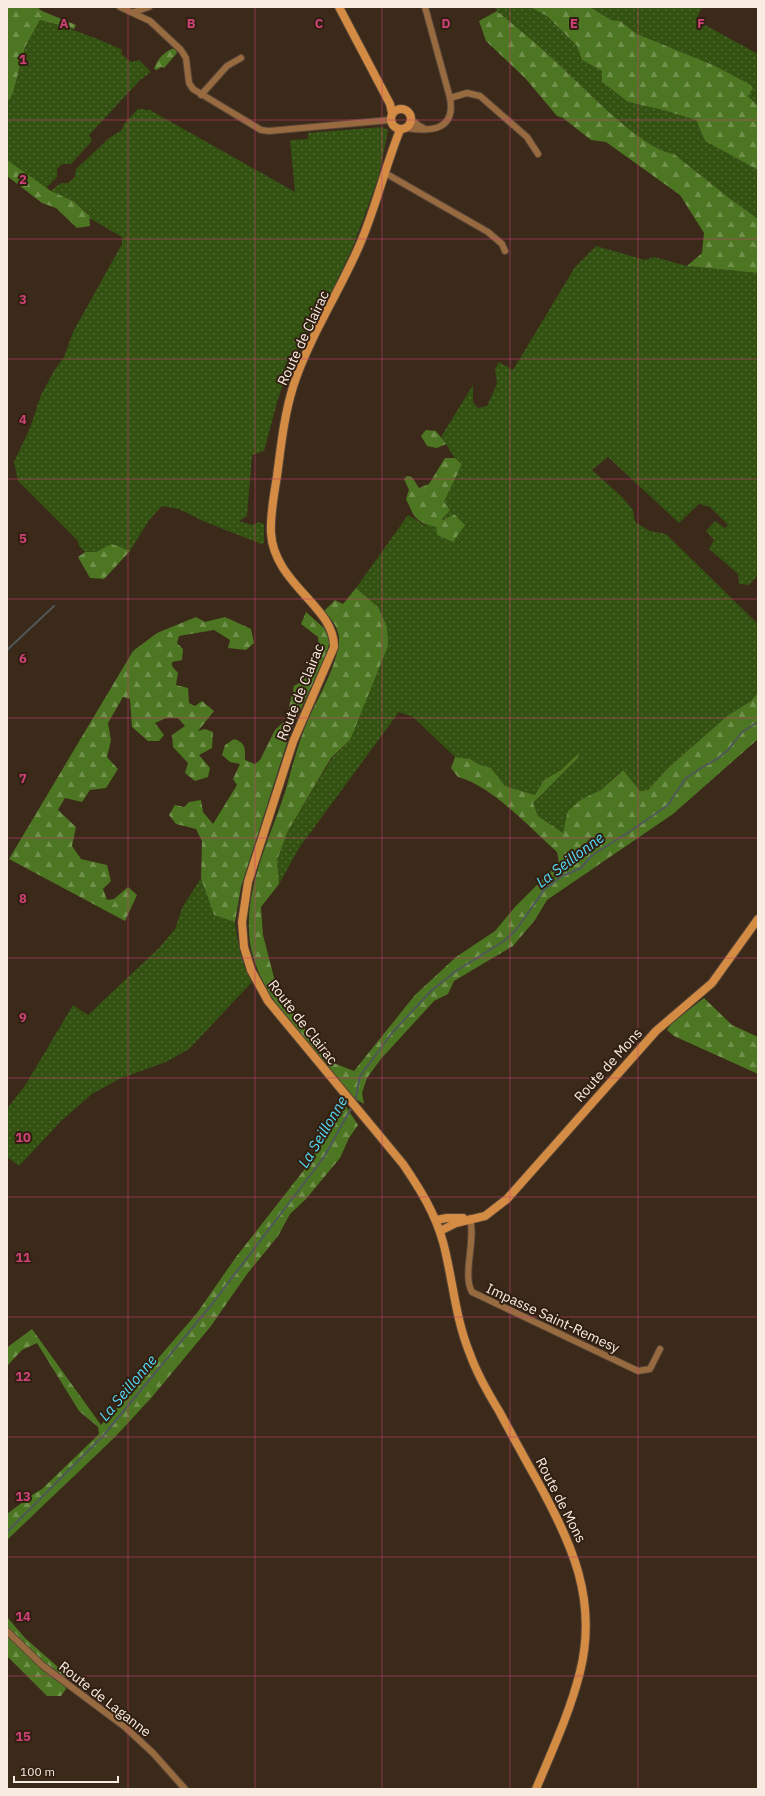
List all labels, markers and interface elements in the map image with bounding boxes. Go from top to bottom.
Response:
text: A [60,15,69,32]
text: B [187,15,196,32]
text: C [315,15,324,32]
text: D [441,15,451,32]
text: E [570,15,578,32]
text: F [697,15,705,32]
text: 1 [19,51,27,68]
text: 2 [19,171,27,188]
street label: Route de Clairac [273,288,333,388]
text: 3 [19,291,27,308]
text: 4 [19,411,27,428]
text: 5 [19,530,27,547]
street label: Route de Clairac [272,641,328,743]
text: 6 [19,650,27,667]
text: 7 [19,770,27,787]
water label: La Seillonne [532,828,608,891]
text: 8 [19,890,27,907]
street label: Route de Clairac [264,976,342,1068]
text: 9 [19,1009,27,1026]
street label: Route de Mons [570,1024,646,1106]
water label: La Seillonne [294,1092,352,1171]
text: 10 [15,1129,31,1146]
text: 11 [15,1249,31,1266]
street label: Impasse Saint-Remesy [483,1279,623,1357]
water label: La Seillonne [95,1351,161,1425]
text: 12 [15,1368,31,1385]
street label: Route de Mons [532,1454,590,1546]
text: 13 [15,1488,31,1505]
text: 14 [15,1608,31,1625]
street label: Route de Laganne [55,1657,155,1741]
text: 15 [15,1728,31,1745]
scale bar [14,1758,118,1784]
text: 100 m [20,1764,55,1779]

